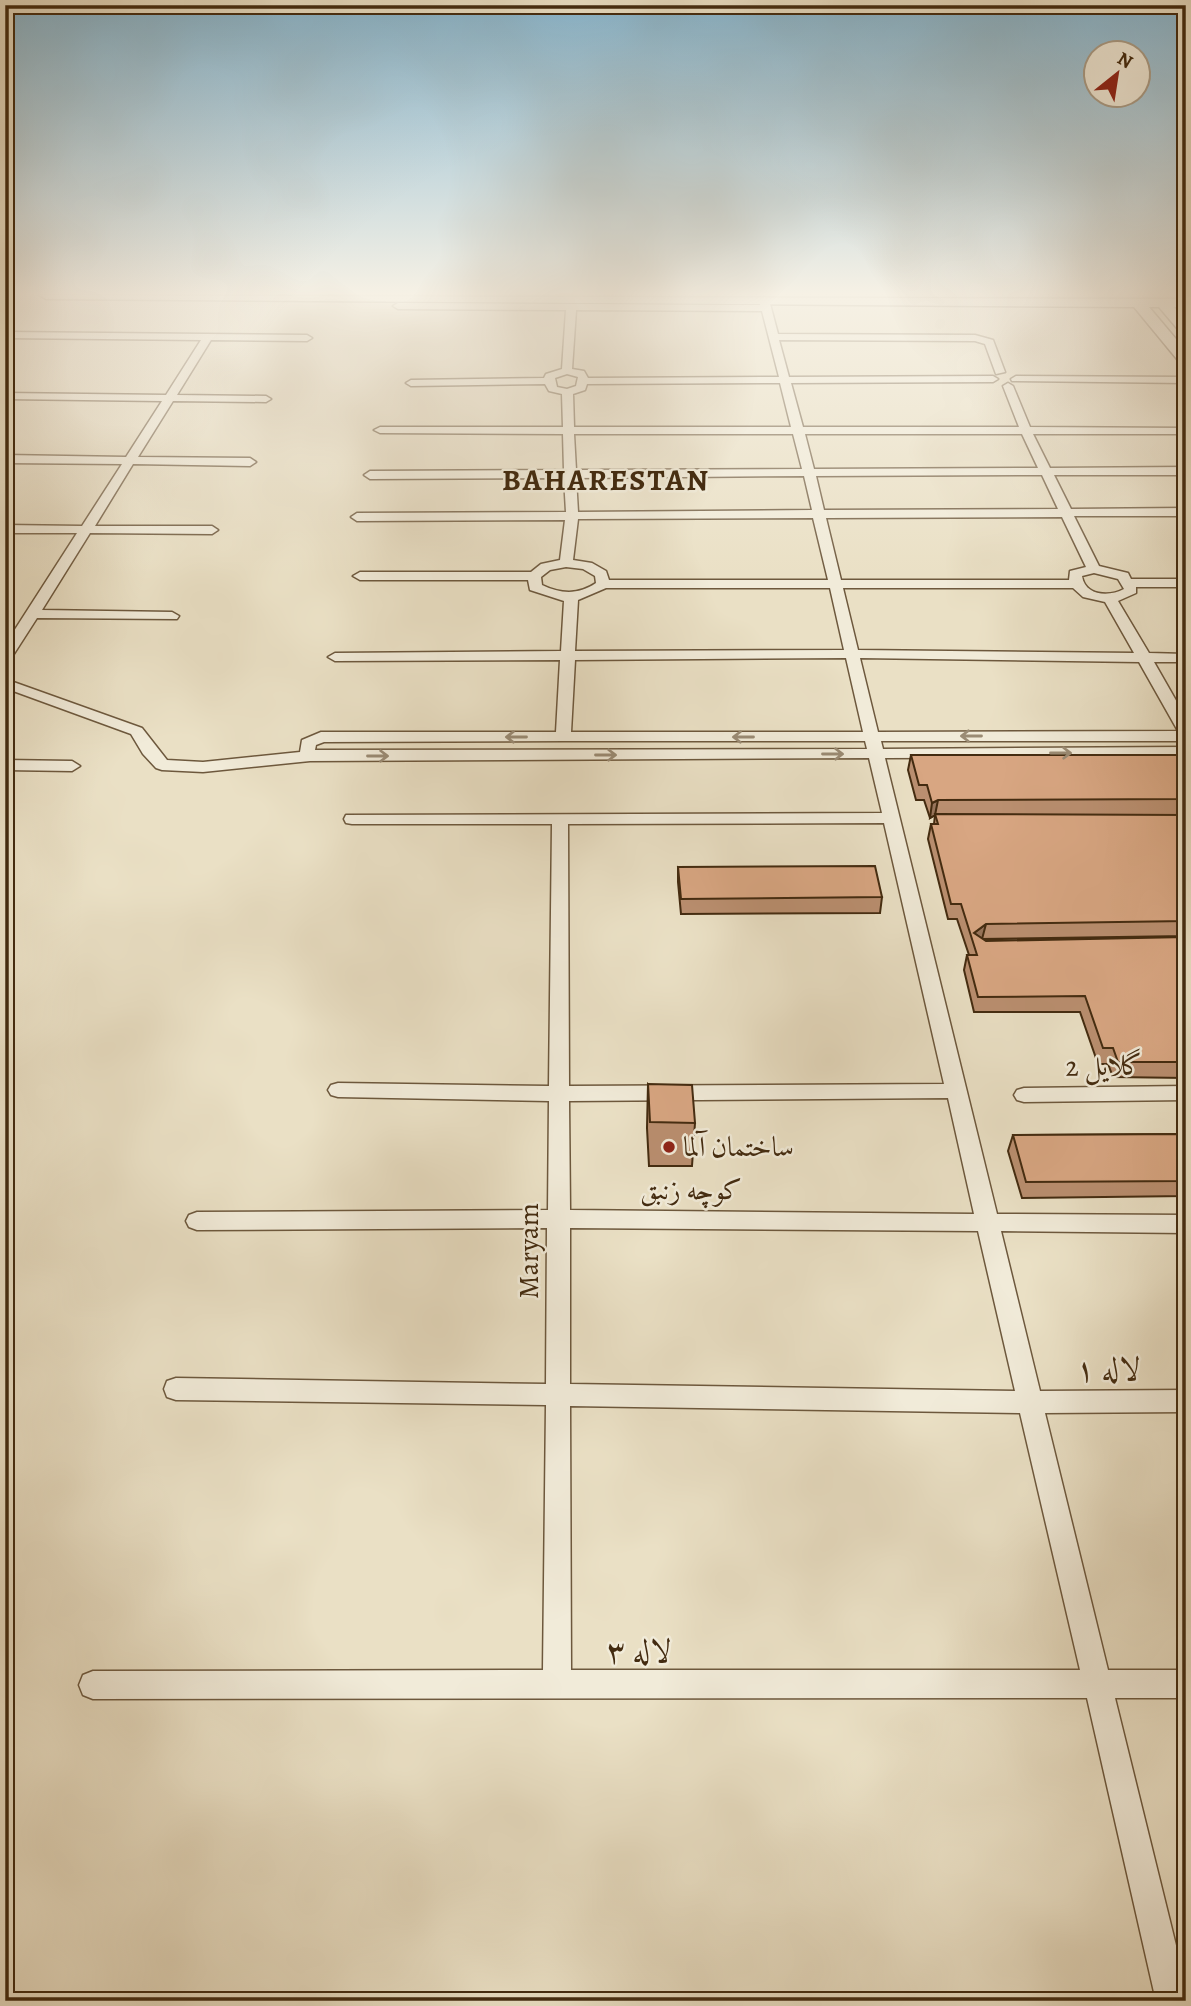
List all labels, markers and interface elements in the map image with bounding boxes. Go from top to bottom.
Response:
north arrow [1082,38,1152,108]
text: N [1113,45,1138,75]
district label: BAHARESTAN [502,460,710,500]
one-way arrow [959,729,982,743]
one-way arrow [504,730,527,744]
one-way arrow [732,730,755,744]
one-way arrow [1049,746,1072,760]
one-way arrow [822,747,845,761]
one-way arrow [594,748,617,762]
one-way arrow [367,749,390,763]
street label: گلایل 2 [1065,1046,1143,1086]
place label: ساختمان آلما [683,1128,794,1166]
marker: ساختمان آلما [661,1139,677,1155]
street label: کوچه زنبق [640,1171,742,1209]
street label: Maryam [510,1203,548,1299]
street label: لاله ۱ [1075,1346,1141,1391]
street label: لاله ۳ [606,1628,672,1673]

